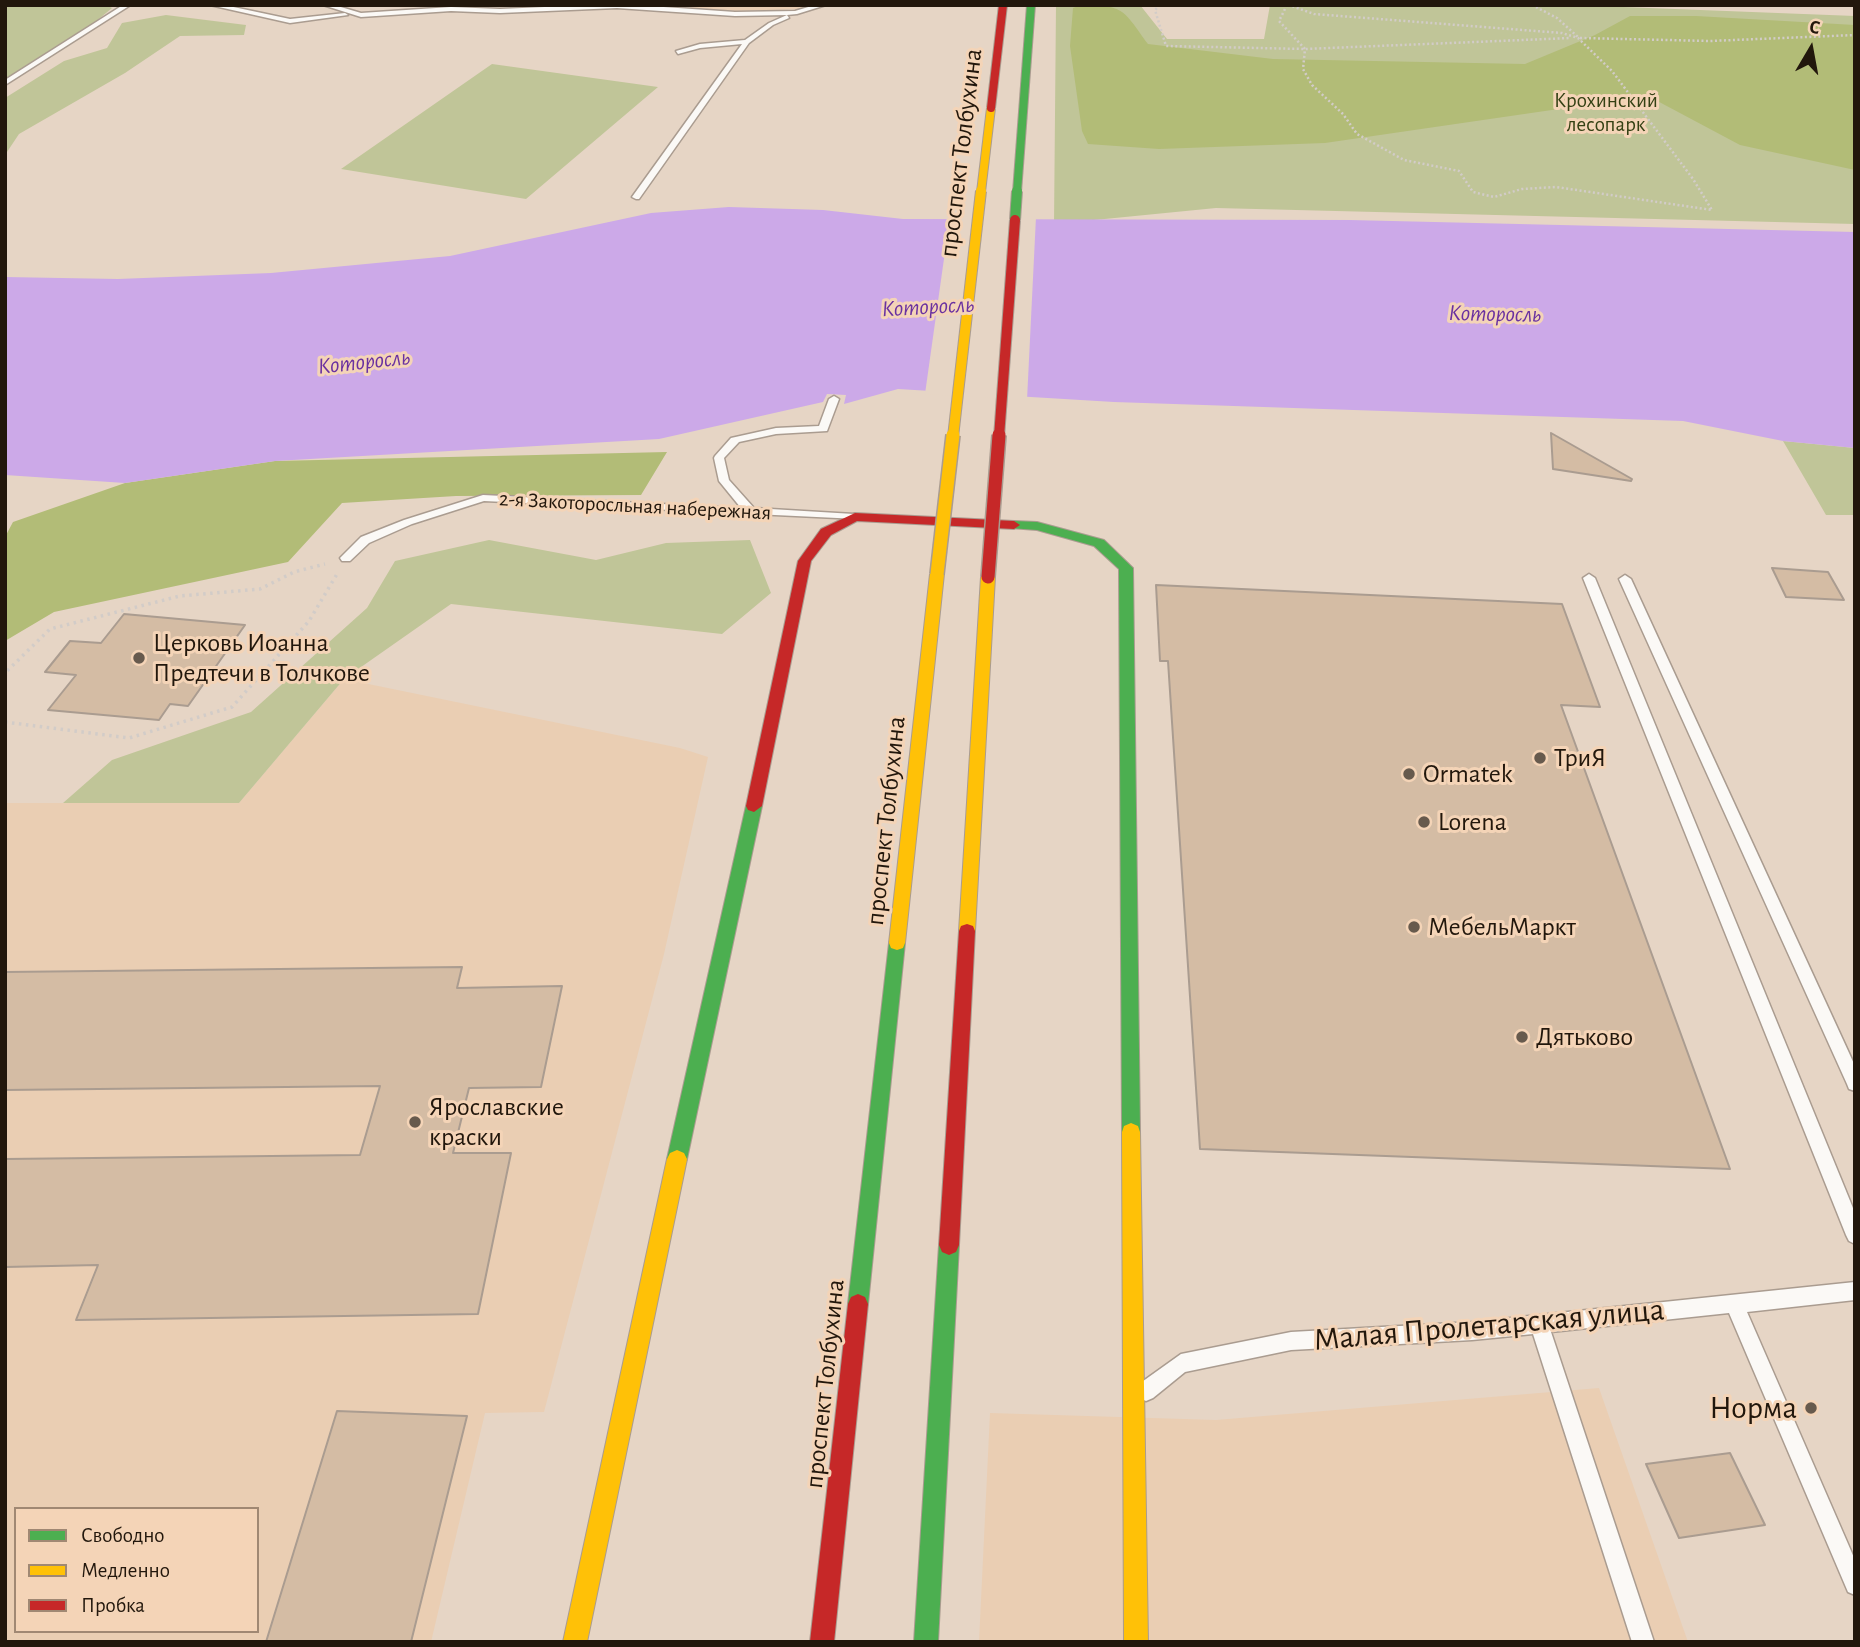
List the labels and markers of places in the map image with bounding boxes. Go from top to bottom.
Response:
place label: Церковь Иоанна Предтечи в Толчкове [153,627,370,688]
marker: Церковь Иоанна Предтечи в Толчкове [131,650,147,666]
place label: ТриЯ [1554,742,1606,774]
marker: ТриЯ [1532,750,1548,766]
place label: Ormatek [1423,758,1512,790]
marker: Ormatek [1401,766,1417,782]
place label: Lorena [1438,806,1507,838]
marker: Lorena [1416,814,1432,830]
place label: МебельМаркт [1428,911,1576,943]
marker: МебельМаркт [1406,919,1422,935]
place label: Дятьково [1536,1021,1633,1053]
marker: Дятьково [1514,1029,1530,1045]
place label: Ярославские краски [429,1091,564,1152]
marker: Ярославские краски [407,1114,423,1130]
place label: Норма [1709,1389,1797,1427]
marker: Норма [1803,1400,1819,1416]

